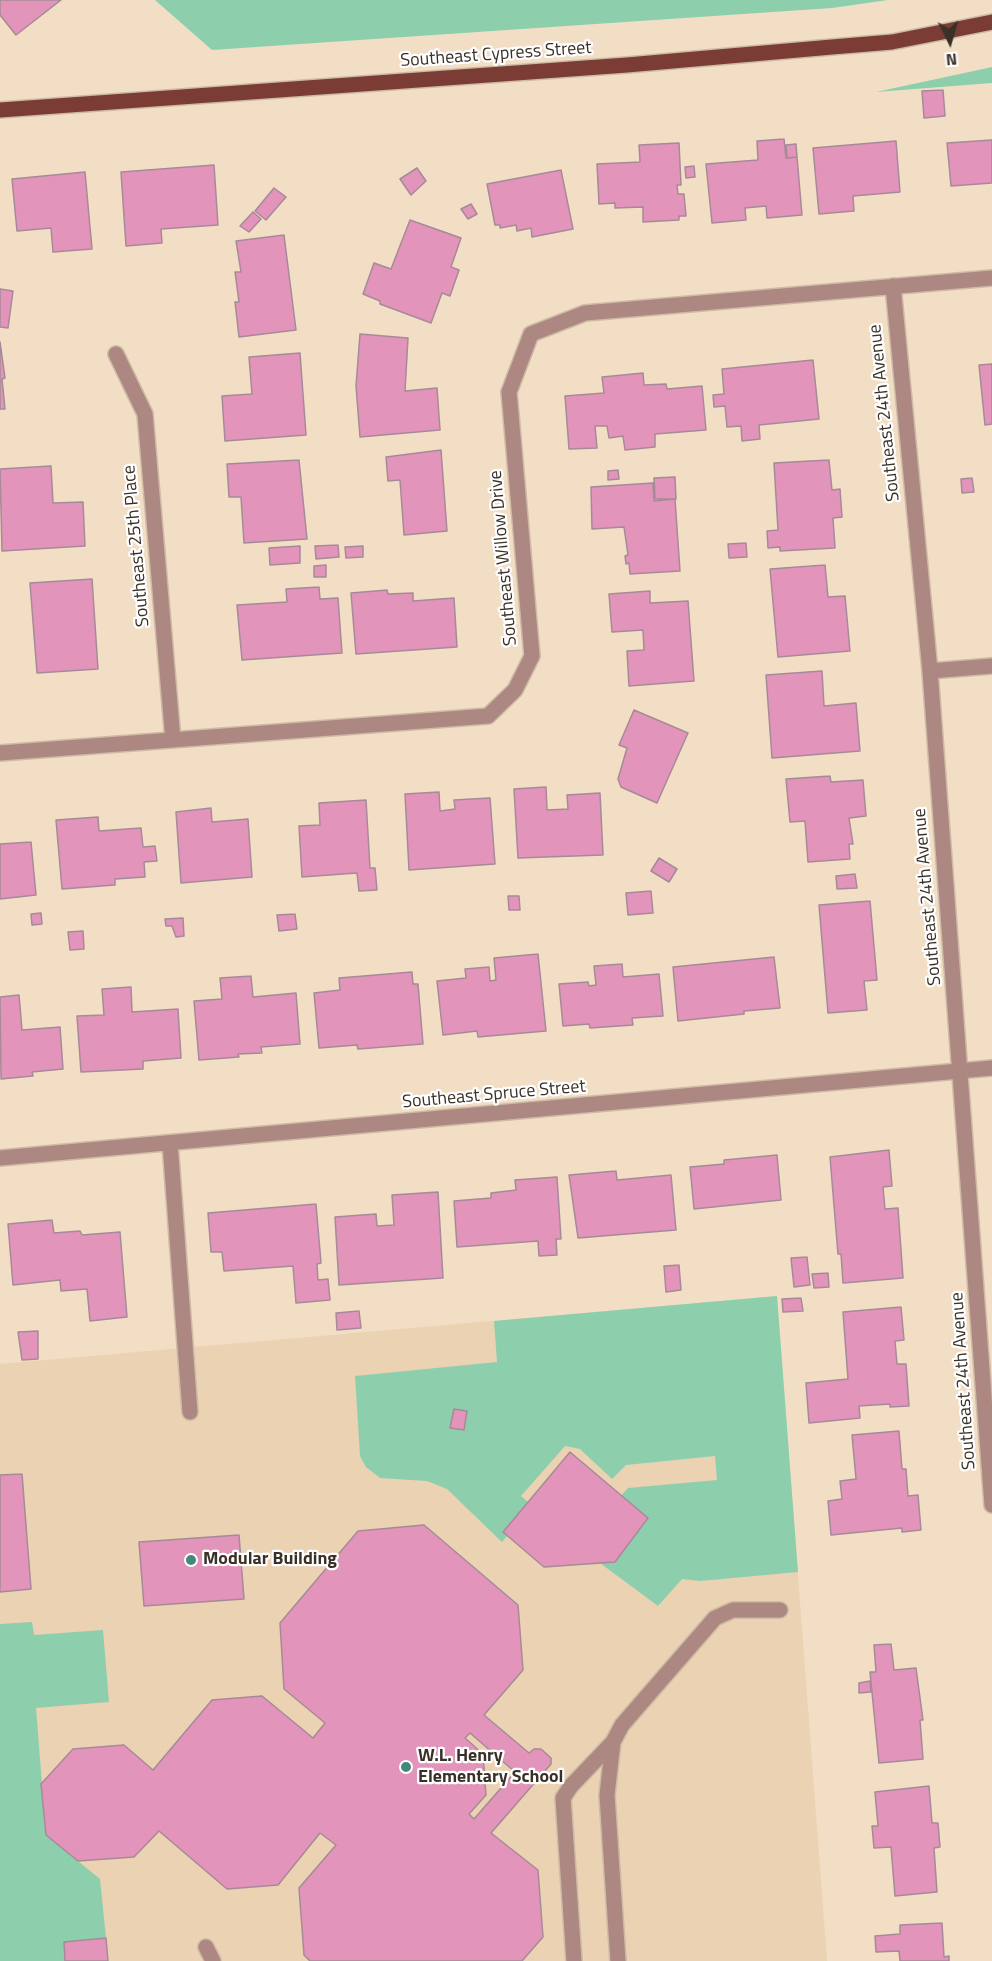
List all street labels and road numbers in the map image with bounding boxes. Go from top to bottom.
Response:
street label: Southeast Cypress Street [400,38,592,72]
street label: Southeast 24th Avenue [865,323,905,503]
street label: Southeast 25th Place [119,464,155,628]
street label: Southeast Willow Drive [486,469,522,647]
street label: Southeast 24th Avenue [909,807,947,987]
street label: Southeast Spruce Street [402,1076,586,1114]
street label: Southeast 24th Avenue [947,1291,981,1471]

